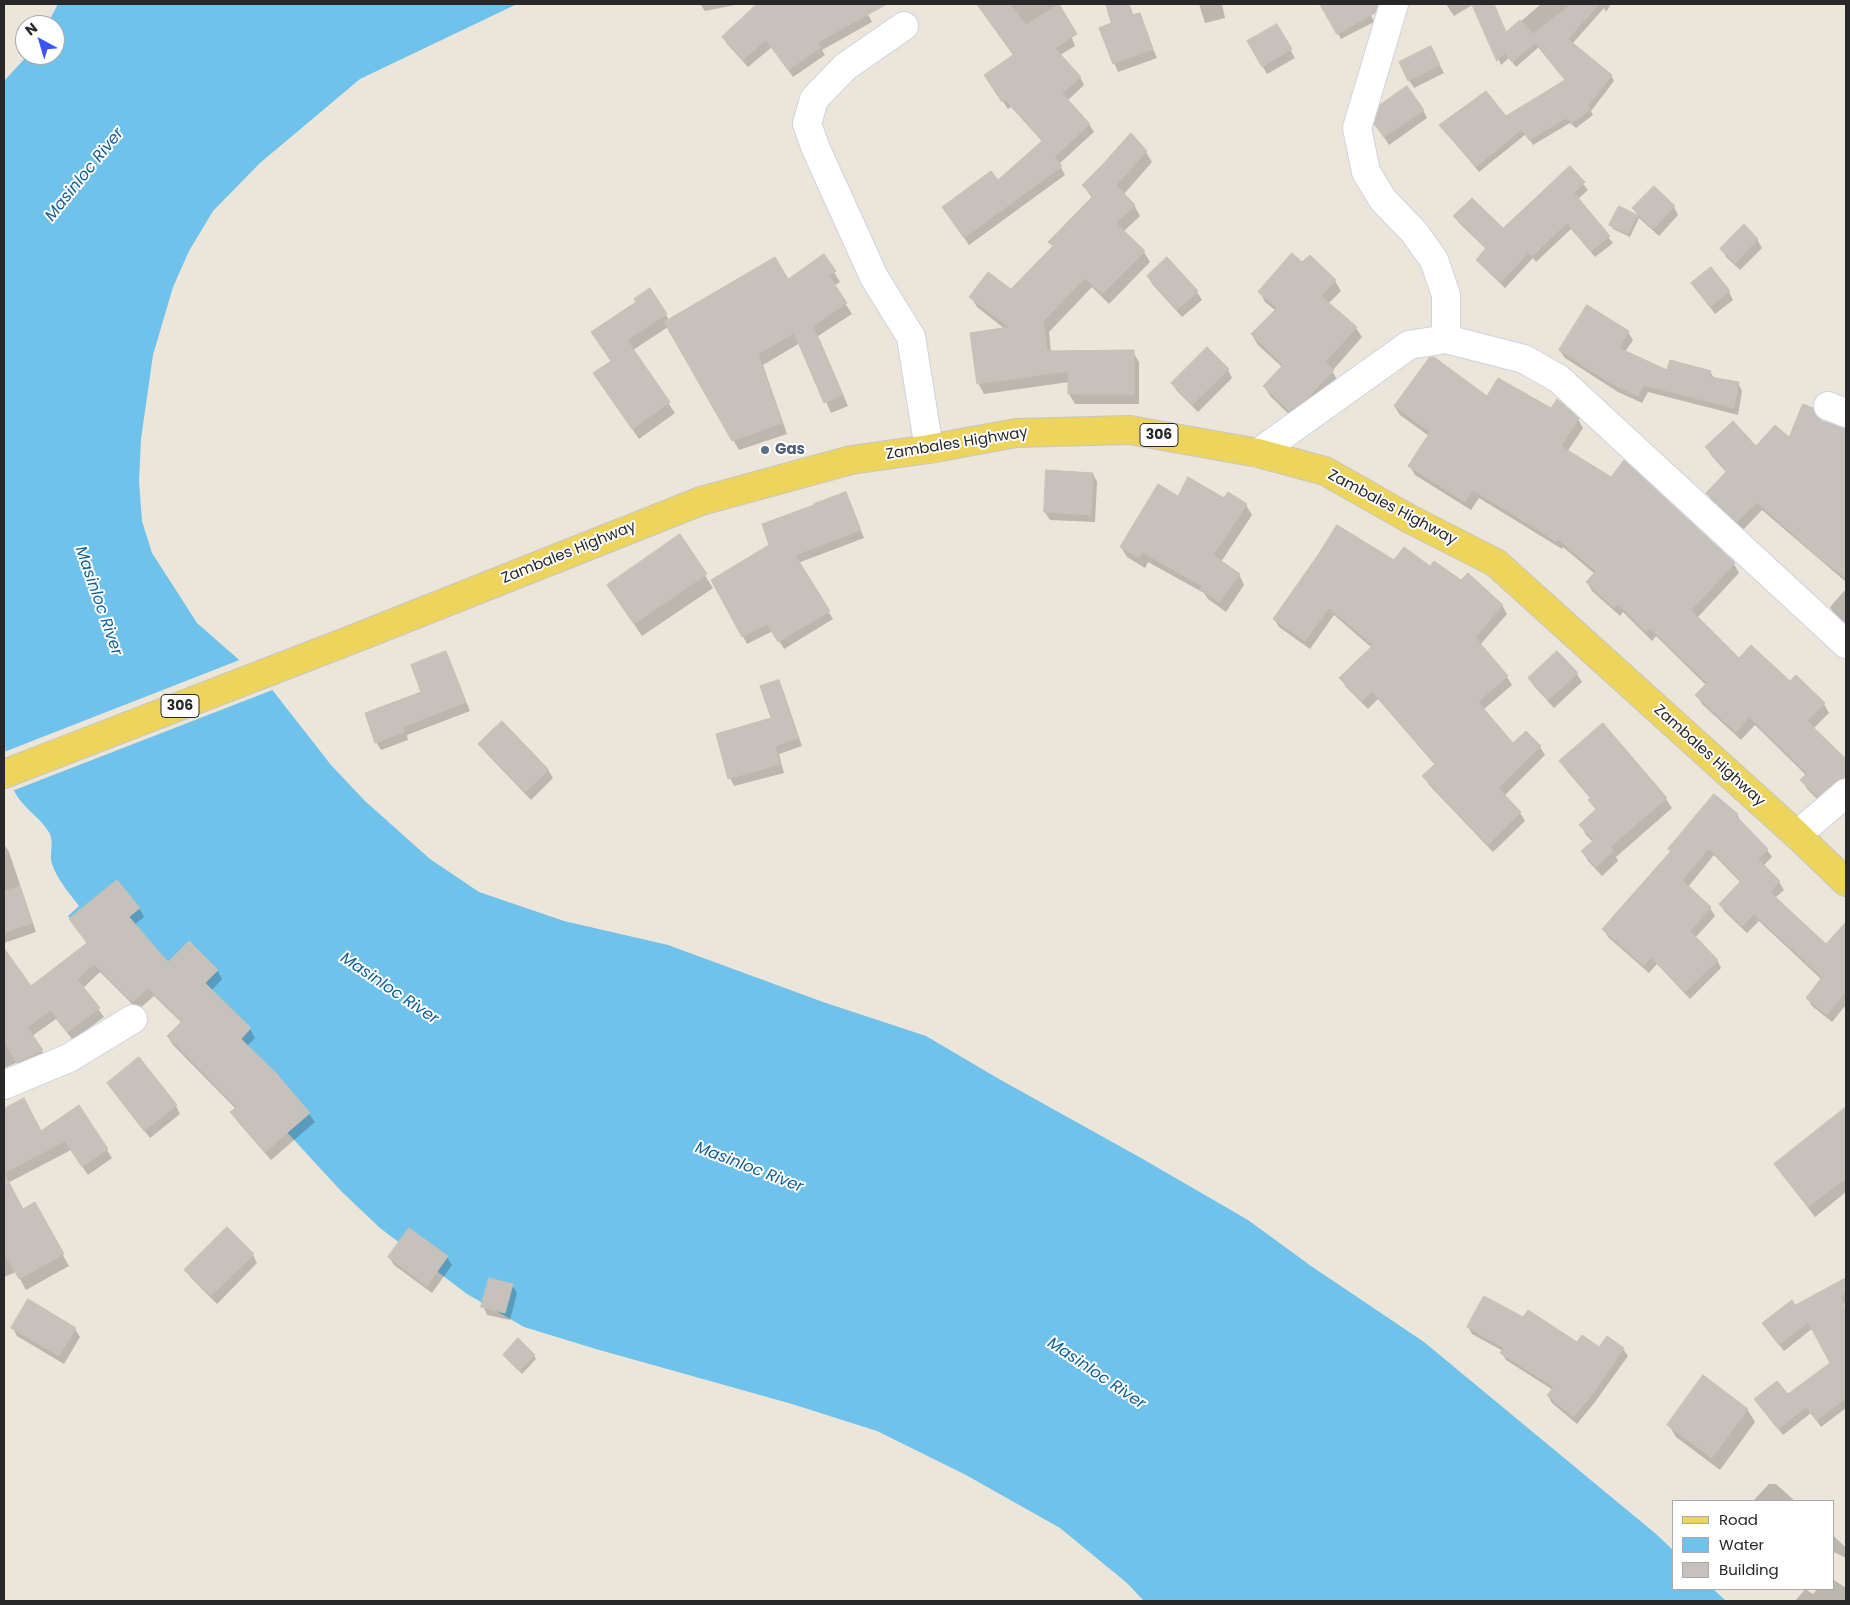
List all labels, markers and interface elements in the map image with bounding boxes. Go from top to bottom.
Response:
north arrow [15,15,65,65]
text: N [21,18,42,40]
water label: Masinloc River [42,125,128,225]
street label: Zambales Highway [885,424,1029,464]
road number: 306 [1140,424,1178,446]
place label: Gas [775,441,805,459]
marker: Gas [759,444,771,456]
street label: Zambales Highway [1324,466,1460,550]
street label: Zambales Highway [499,518,639,588]
water label: Masinloc River [70,544,126,658]
road number: 306 [161,694,199,718]
street label: Zambales Highway [1650,701,1768,811]
water label: Masinloc River [336,949,442,1029]
water label: Masinloc River [692,1139,806,1197]
water label: Masinloc River [1043,1334,1149,1414]
legend [1672,1500,1835,1590]
text: Road [1719,1509,1758,1530]
text: Water [1719,1534,1764,1555]
text: Building [1719,1559,1779,1580]

